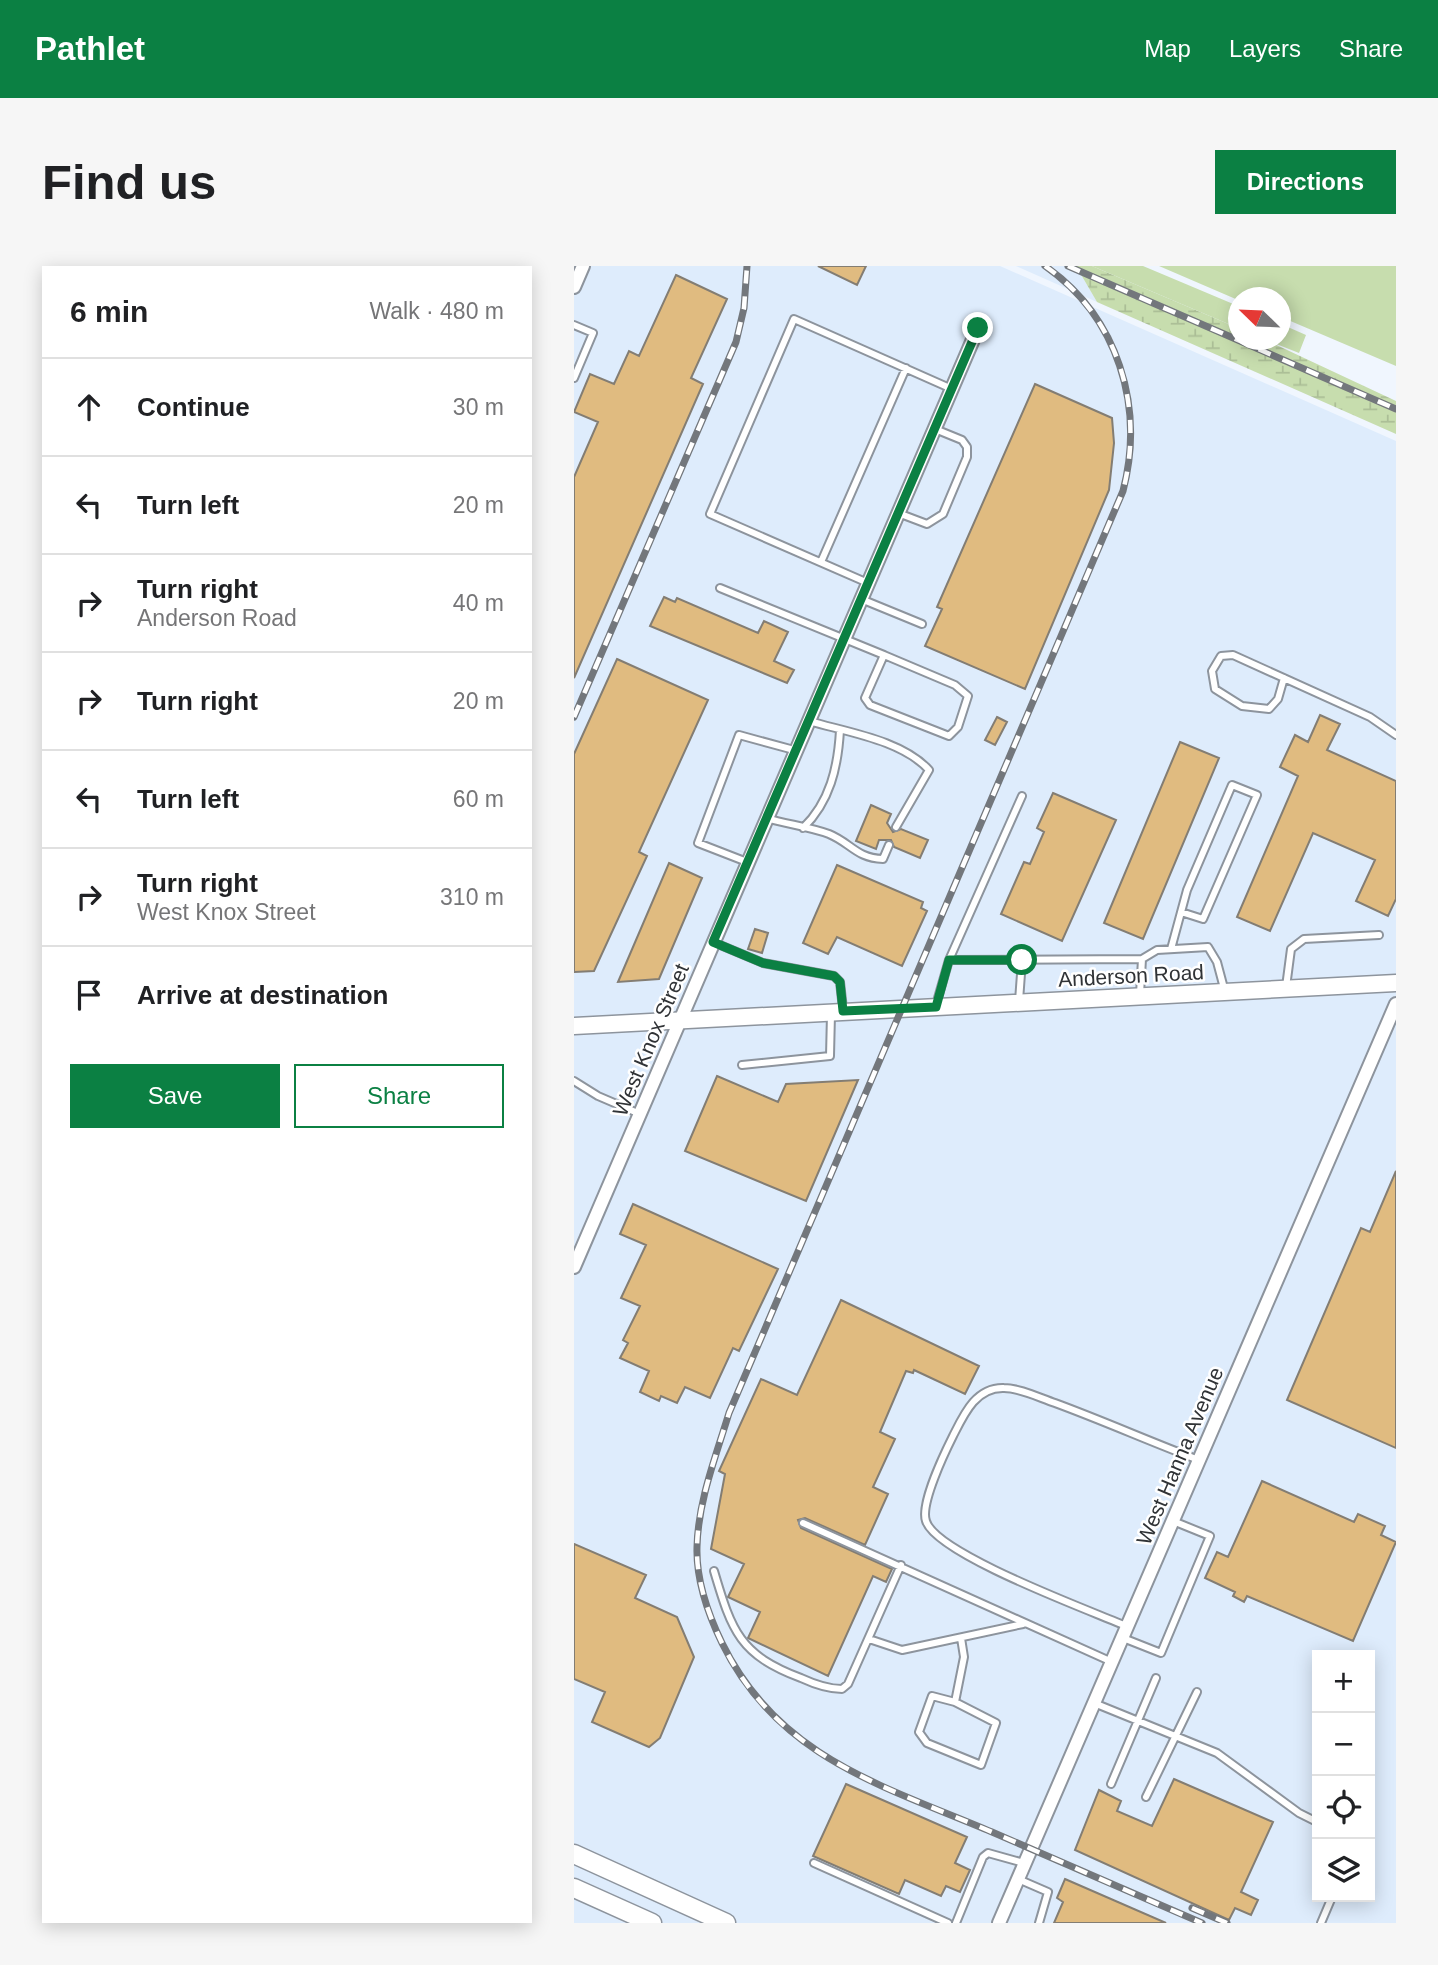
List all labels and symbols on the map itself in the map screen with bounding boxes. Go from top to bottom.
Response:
north arrow [1228,287,1291,350]
route end [962,312,993,343]
route start [1006,944,1037,975]
street label: West Knox Street [608,960,693,1119]
street label: Anderson Road [1058,960,1204,991]
street label: West Hanna Avenue [1132,1364,1227,1548]

